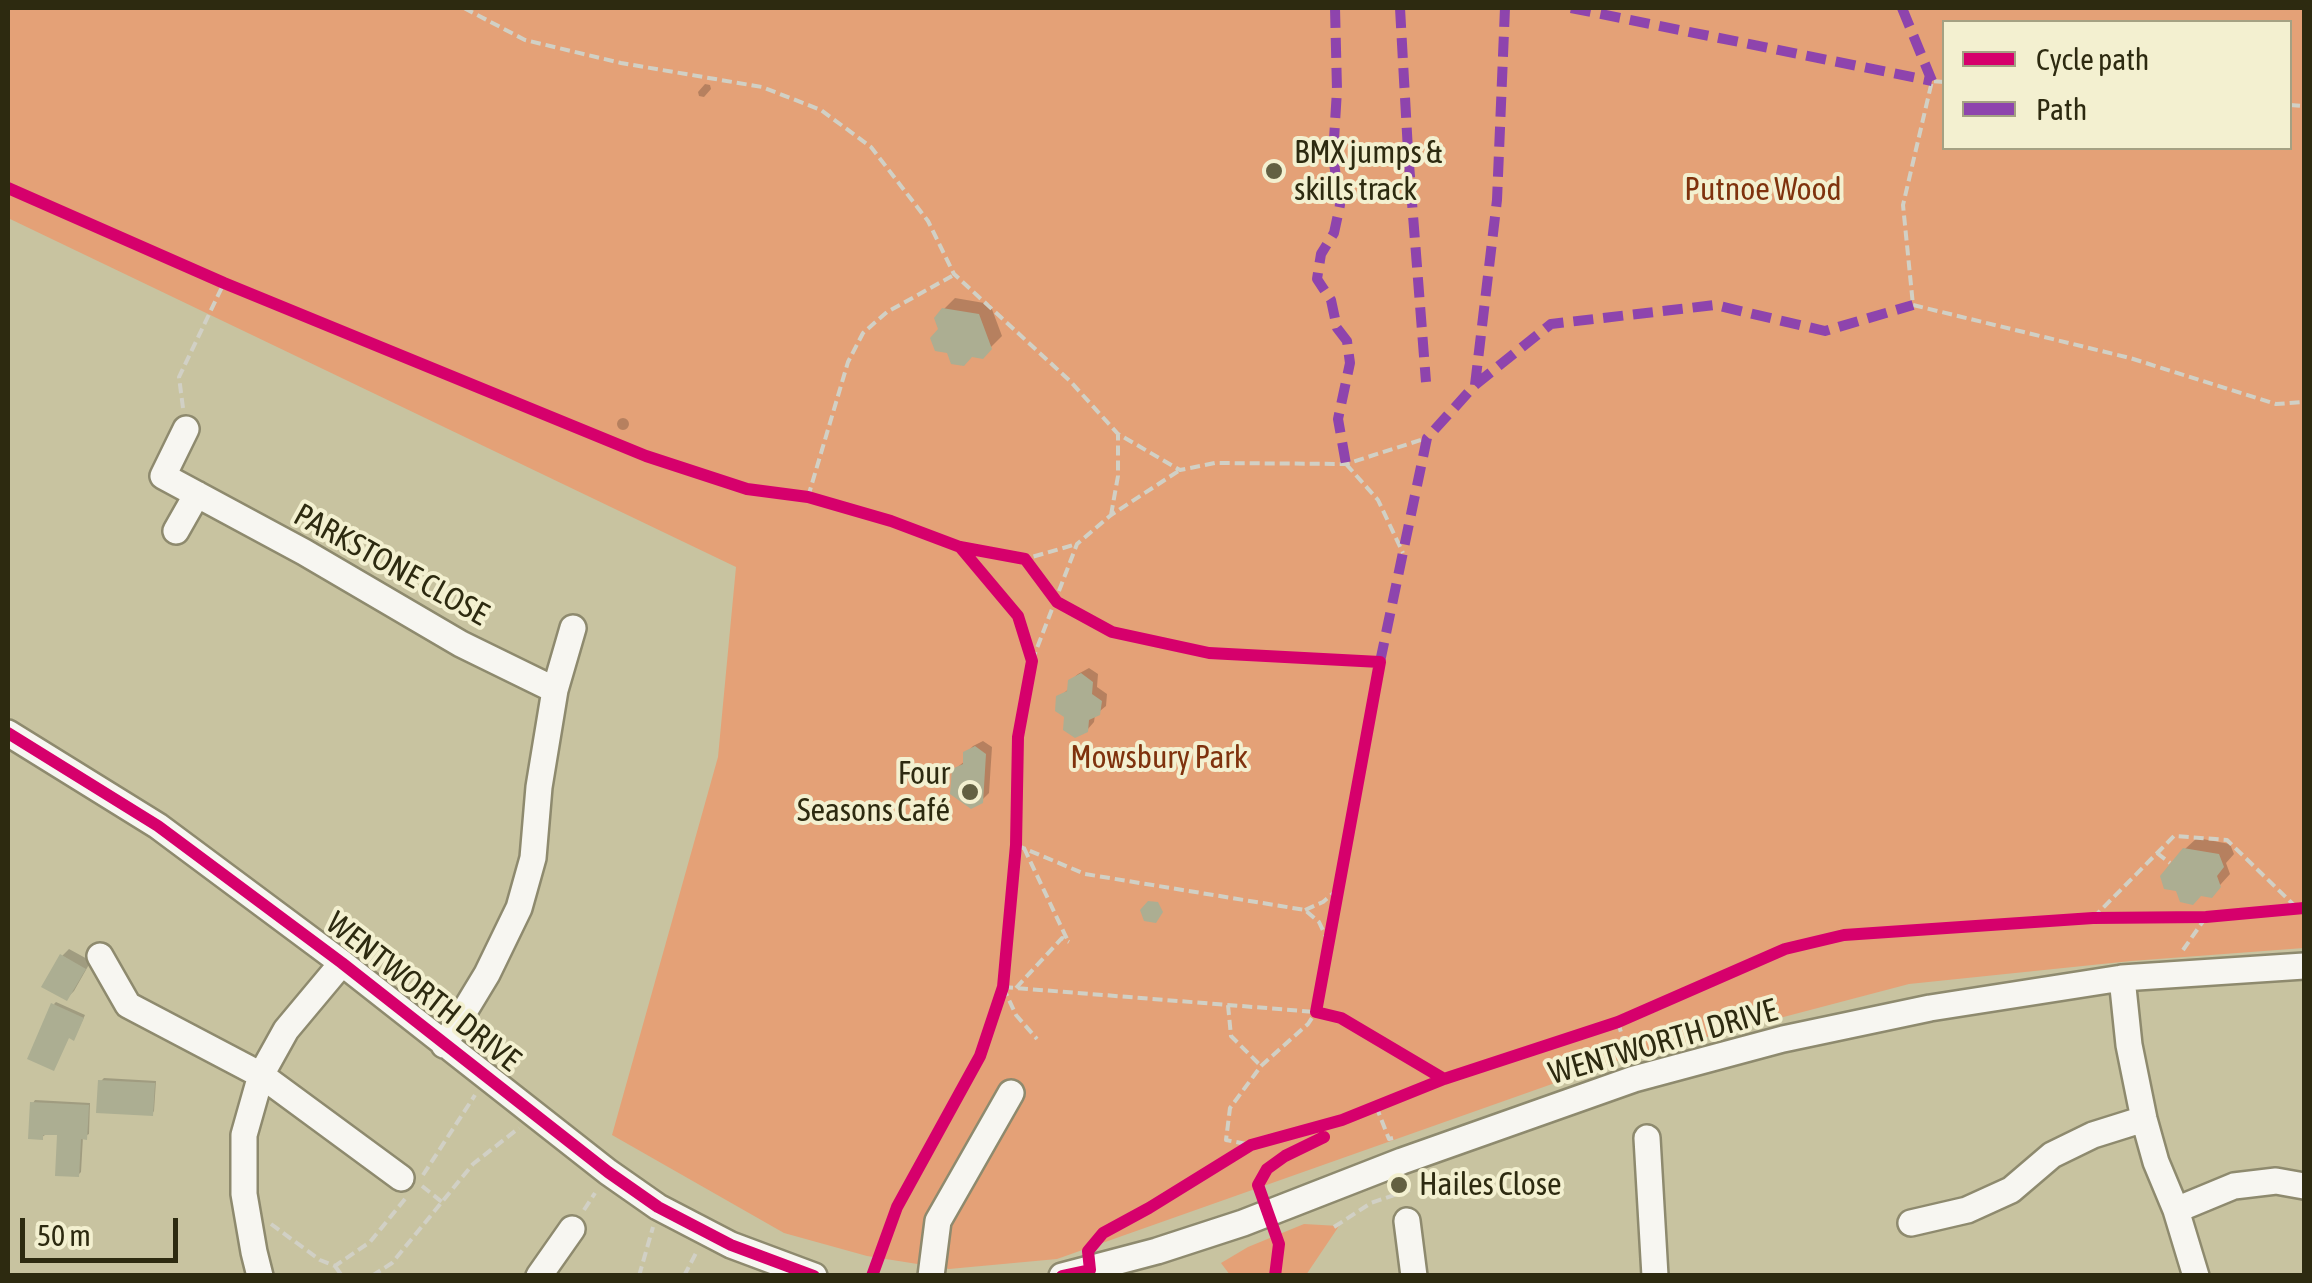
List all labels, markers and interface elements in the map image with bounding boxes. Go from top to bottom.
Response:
legend [1942,20,2292,150]
text: Cycle path [2036,42,2149,76]
text: Path [2036,92,2087,126]
place label: BMX jumps & skills track [1294,134,1443,209]
marker: BMX jumps & skills track [1263,160,1285,182]
park label: Putnoe Wood [1684,171,1842,209]
street label: PARKSTONE CLOSE [287,496,495,634]
park label: Mowsbury Park [1070,739,1248,777]
place label: Four Seasons Café [797,755,950,830]
marker: Four Seasons Café [959,781,981,803]
street label: WENTWORTH DRIVE [318,904,528,1080]
street label: WENTWORTH DRIVE [1544,991,1782,1093]
place label: Hailes Close [1419,1166,1562,1204]
marker: Hailes Close [1388,1174,1410,1196]
scale bar [25,1198,182,1260]
text: 50 m [37,1218,91,1252]

